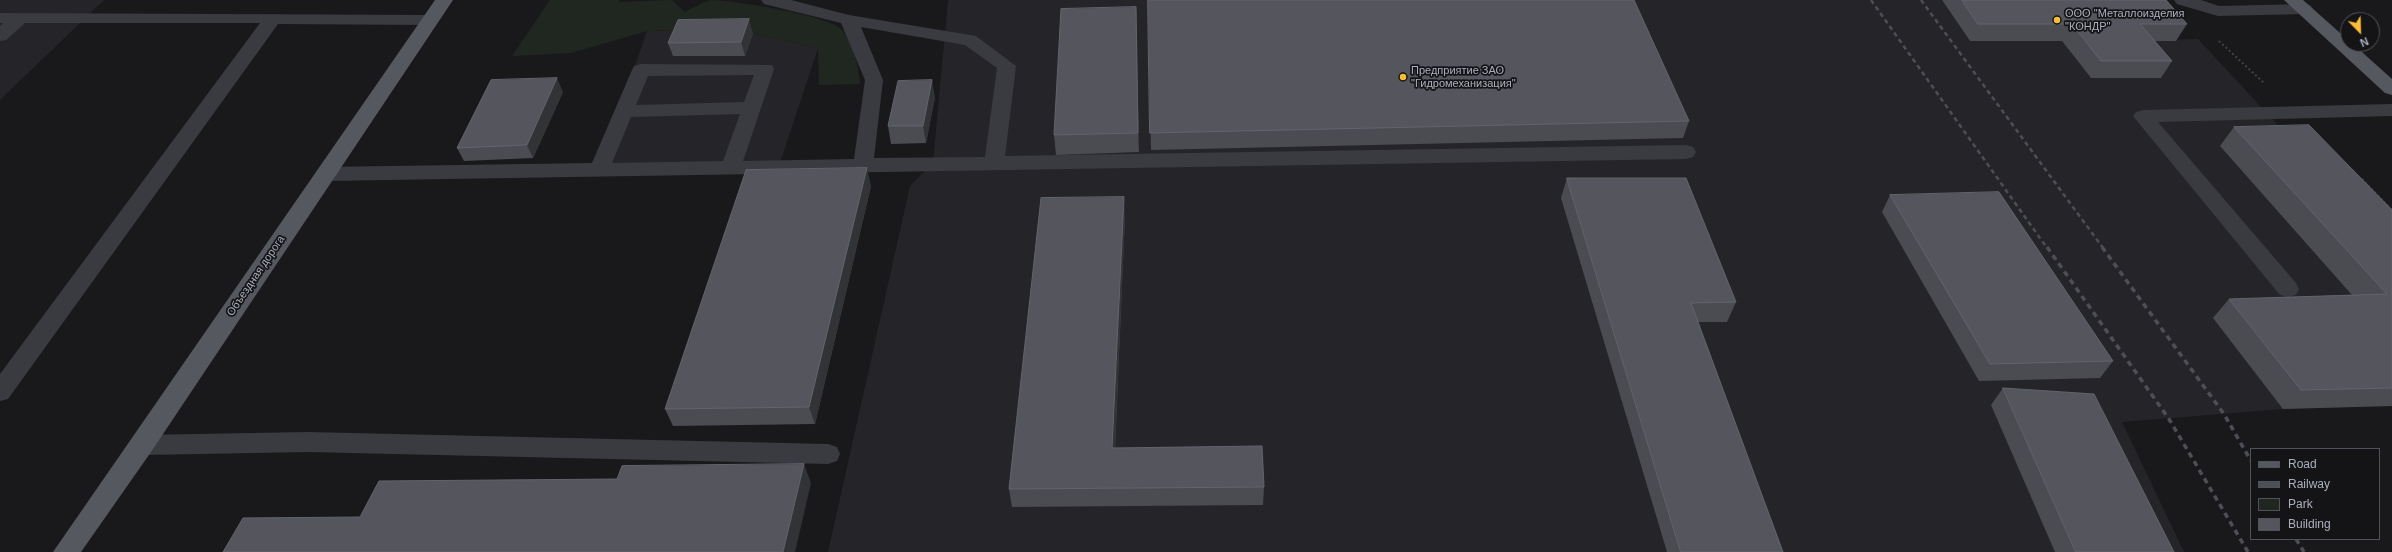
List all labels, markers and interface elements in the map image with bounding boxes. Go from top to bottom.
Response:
place label: ООО "Металлоизделия "КОНДР" [2065,7,2184,33]
north arrow [2340,12,2380,52]
marker: ООО "Металлоизделия "КОНДР" [2052,15,2062,25]
text: N [2358,35,2370,49]
place label: Предприятие ЗАО "Гидромеханизация" [1411,64,1516,90]
marker: Предприятие ЗАО "Гидромеханизация" [1398,72,1408,82]
street label: Объездная дорога [224,233,288,319]
legend [2250,448,2380,540]
text: Road [2288,457,2317,471]
text: Railway [2288,477,2330,491]
text: Park [2288,497,2313,511]
text: Building [2288,517,2331,531]

